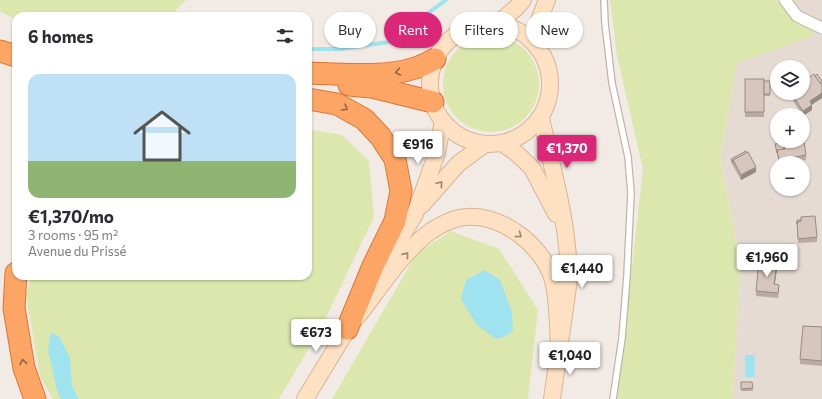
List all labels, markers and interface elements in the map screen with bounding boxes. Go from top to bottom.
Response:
chip: Buy [324,12,376,48]
chip: Rent [384,12,442,48]
chip: Filters [450,12,518,48]
chip: New [526,12,583,48]
icon: filters [274,25,296,47]
text: 6 homes [28,26,93,47]
map controls [770,60,810,196]
button: layers [770,60,810,100]
one-way arrow [395,67,402,76]
icon: home [126,100,198,172]
one-way arrow [341,104,348,111]
button: + [770,108,810,148]
pin: €916 [394,131,442,165]
pin: €1,370 [534,135,600,169]
text: €916 [402,136,434,152]
text: €1,370 [546,140,588,156]
button: − [770,156,810,196]
one-way arrow [436,181,443,189]
text: €1,370/mo [28,206,114,227]
text: 3 rooms · 95 m² [28,227,118,243]
one-way arrow [515,230,522,237]
text: Avenue du Prissé [28,243,126,259]
pin: €1,960 [734,244,800,278]
text: €1,960 [746,249,788,265]
one-way arrow [401,252,408,259]
pin: €1,440 [549,255,615,289]
text: €1,440 [561,260,603,276]
pin: €673 [292,319,340,353]
text: €673 [300,324,332,340]
pin: €1,040 [537,342,603,376]
text: €1,040 [548,347,592,363]
one-way arrow [19,359,27,365]

